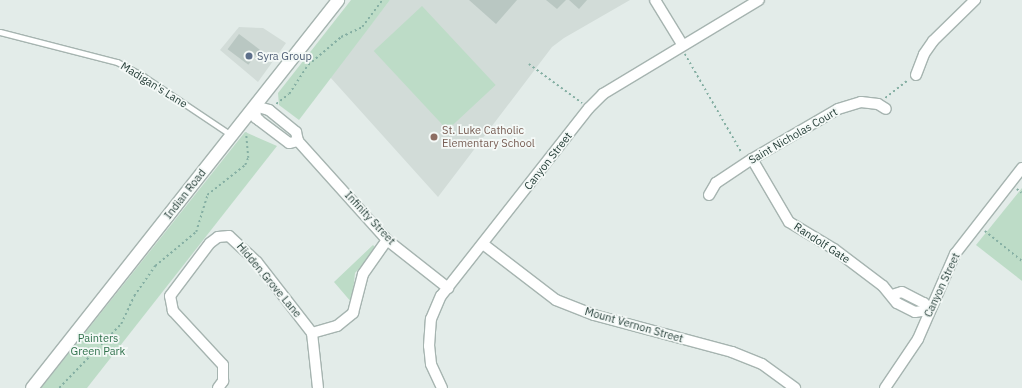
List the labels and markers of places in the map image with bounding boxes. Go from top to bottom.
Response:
place label: Syra Group [257,49,312,63]
marker: Syra Group [244,51,254,61]
place label: St. Luke Catholic Elementary School [442,124,535,150]
marker: St. Luke Catholic Elementary School [429,132,439,142]

